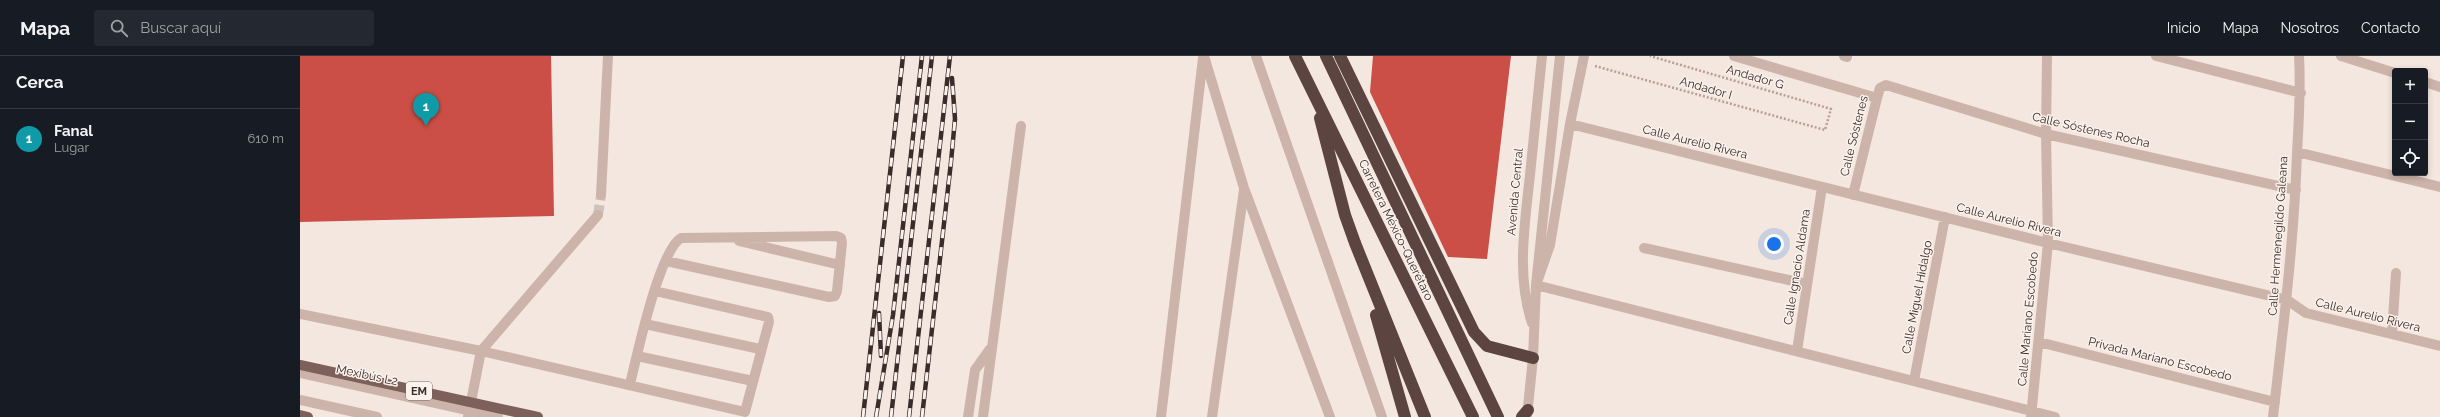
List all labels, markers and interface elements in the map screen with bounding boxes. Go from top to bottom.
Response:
search box [94,10,374,46]
text: Mapa [20,17,70,39]
icon: search [108,17,130,39]
text: Buscar aquí [140,19,221,37]
text: Inicio [2167,20,2200,36]
text: Mapa [2222,20,2259,36]
text: Nosotros [2281,20,2339,36]
text: Contacto [2361,20,2420,36]
street label: Andador G [1725,62,1785,92]
map controls [2392,68,2428,176]
button: + [2392,68,2428,104]
text: Cerca [16,72,64,92]
street label: Andador I [1678,74,1734,102]
pin: 1 [413,93,439,126]
street label: Calle Sóstenes [1837,94,1871,178]
button: − [2392,104,2428,140]
street label: Calle Sóstenes Rocha [2031,110,2151,150]
text: Fanal [54,122,93,140]
street label: Calle Aurelio Rivera [1641,122,1749,162]
text: 1 [26,131,32,146]
text: 610 m [247,131,284,146]
text: Lugar [54,140,89,155]
button: locate [2392,140,2428,176]
street label: Avenida Central [1504,147,1526,236]
street label: Calle Hermenegildo Galeana [2265,156,2291,316]
street label: Carretera México-Querétaro [1356,157,1436,303]
street label: Calle Aurelio Rivera [1955,200,2063,240]
street label: Calle Ignacio Aldama [1781,208,1813,326]
your location [1764,234,1784,254]
street label: Calle Miguel Hidalgo [1899,239,1935,355]
street label: Calle Mariano Escobedo [2015,251,2041,387]
street label: Calle Aurelio Rivera [2314,295,2422,335]
street label: Privada Mariano Escobedo [2087,334,2233,384]
street label: Mexibús L2 [335,362,399,388]
road number: EM [406,382,432,400]

